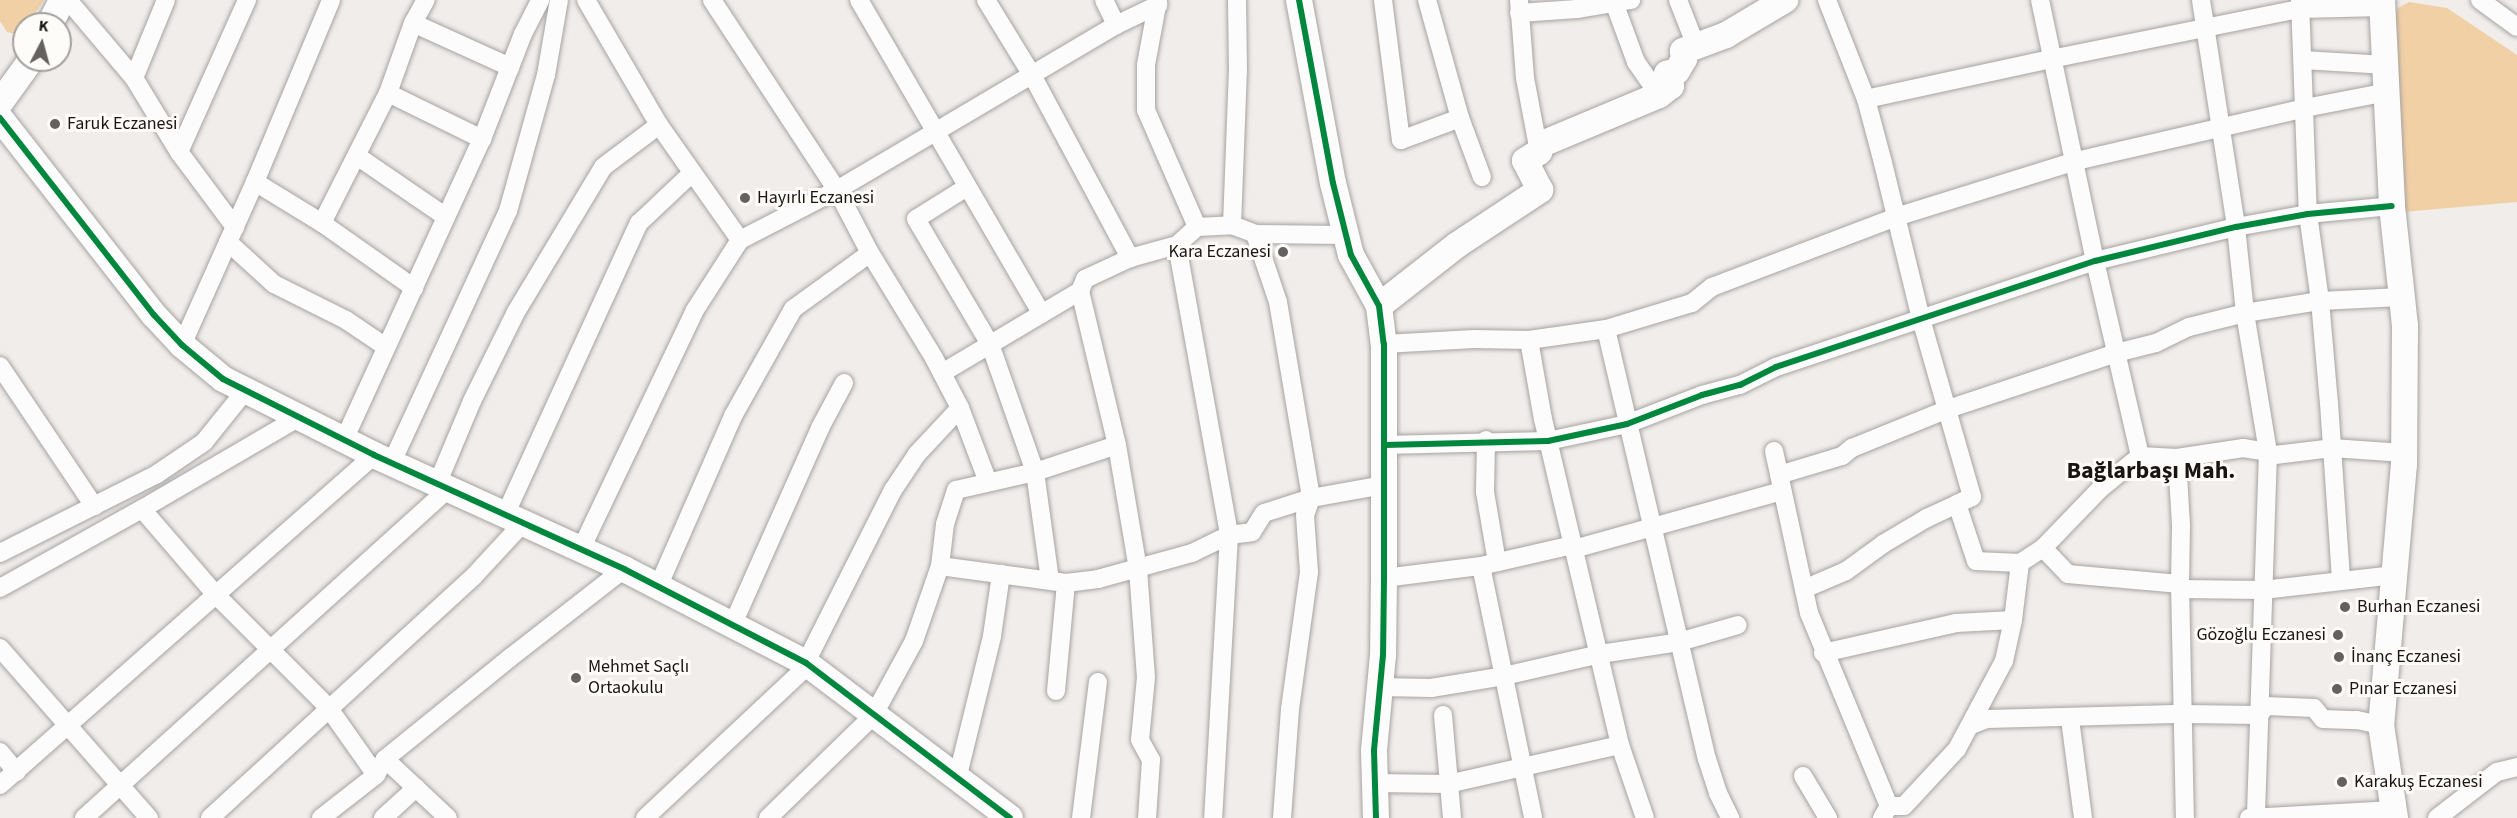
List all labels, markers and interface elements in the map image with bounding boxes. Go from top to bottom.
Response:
north arrow [12,12,72,72]
text: K [38,15,50,38]
place label: Faruk Eczanesi [67,113,177,135]
marker: Faruk Eczanesi [48,117,62,131]
place label: Hayırlı Eczanesi [757,187,874,209]
marker: Hayırlı Eczanesi [738,191,752,205]
place label: Kara Eczanesi [1168,241,1271,263]
marker: Kara Eczanesi [1276,245,1290,259]
district label: Bağlarbaşı Mah. [2066,457,2236,485]
place label: Burhan Eczanesi [2357,596,2481,618]
marker: Burhan Eczanesi [2338,600,2352,614]
place label: Gözoğlu Eczanesi [2196,624,2326,646]
marker: Gözoğlu Eczanesi [2331,628,2345,642]
place label: İnanç Eczanesi [2351,646,2461,668]
marker: İnanç Eczanesi [2332,650,2346,664]
place label: Mehmet Saçlı Ortaokulu [588,657,689,700]
marker: Mehmet Saçlı Ortaokulu [569,671,583,685]
place label: Pınar Eczanesi [2349,678,2457,700]
marker: Pınar Eczanesi [2330,682,2344,696]
place label: Karakuş Eczanesi [2354,771,2483,793]
marker: Karakuş Eczanesi [2335,775,2349,789]

